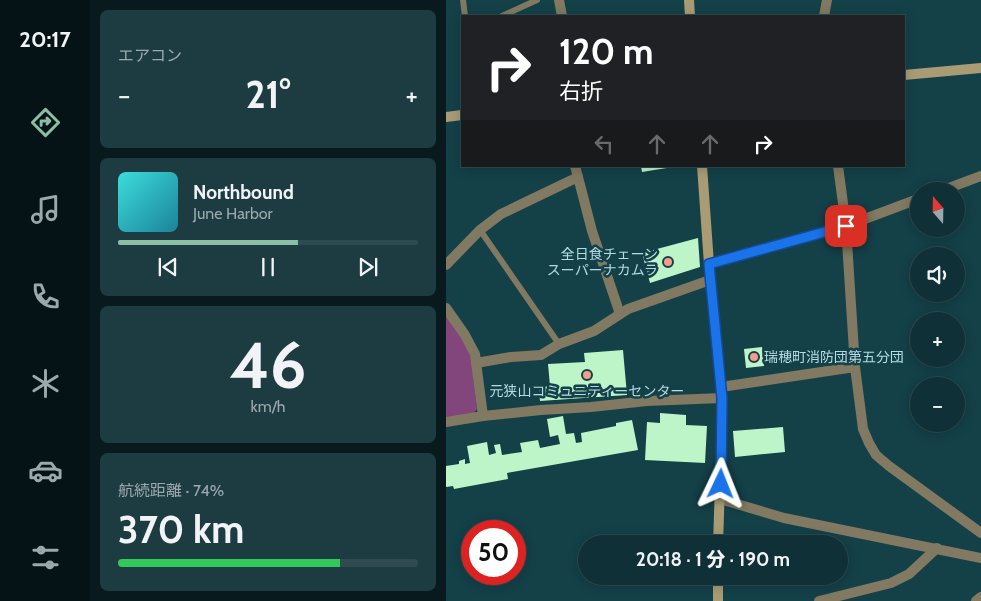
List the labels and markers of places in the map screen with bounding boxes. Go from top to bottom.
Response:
pin [825,205,867,247]
place label: 全日食チェーン スーパーナカムラ [547,245,658,279]
marker: 全日食チェーン スーパーナカムラ [662,256,674,268]
place label: 瑞穂町消防団第五分団 [764,348,904,366]
marker: 瑞穂町消防団第五分団 [748,351,760,363]
marker: 元狭山コミュニティーセンター [581,369,593,381]
place label: 元狭山コミュニティーセンター [489,382,685,400]

